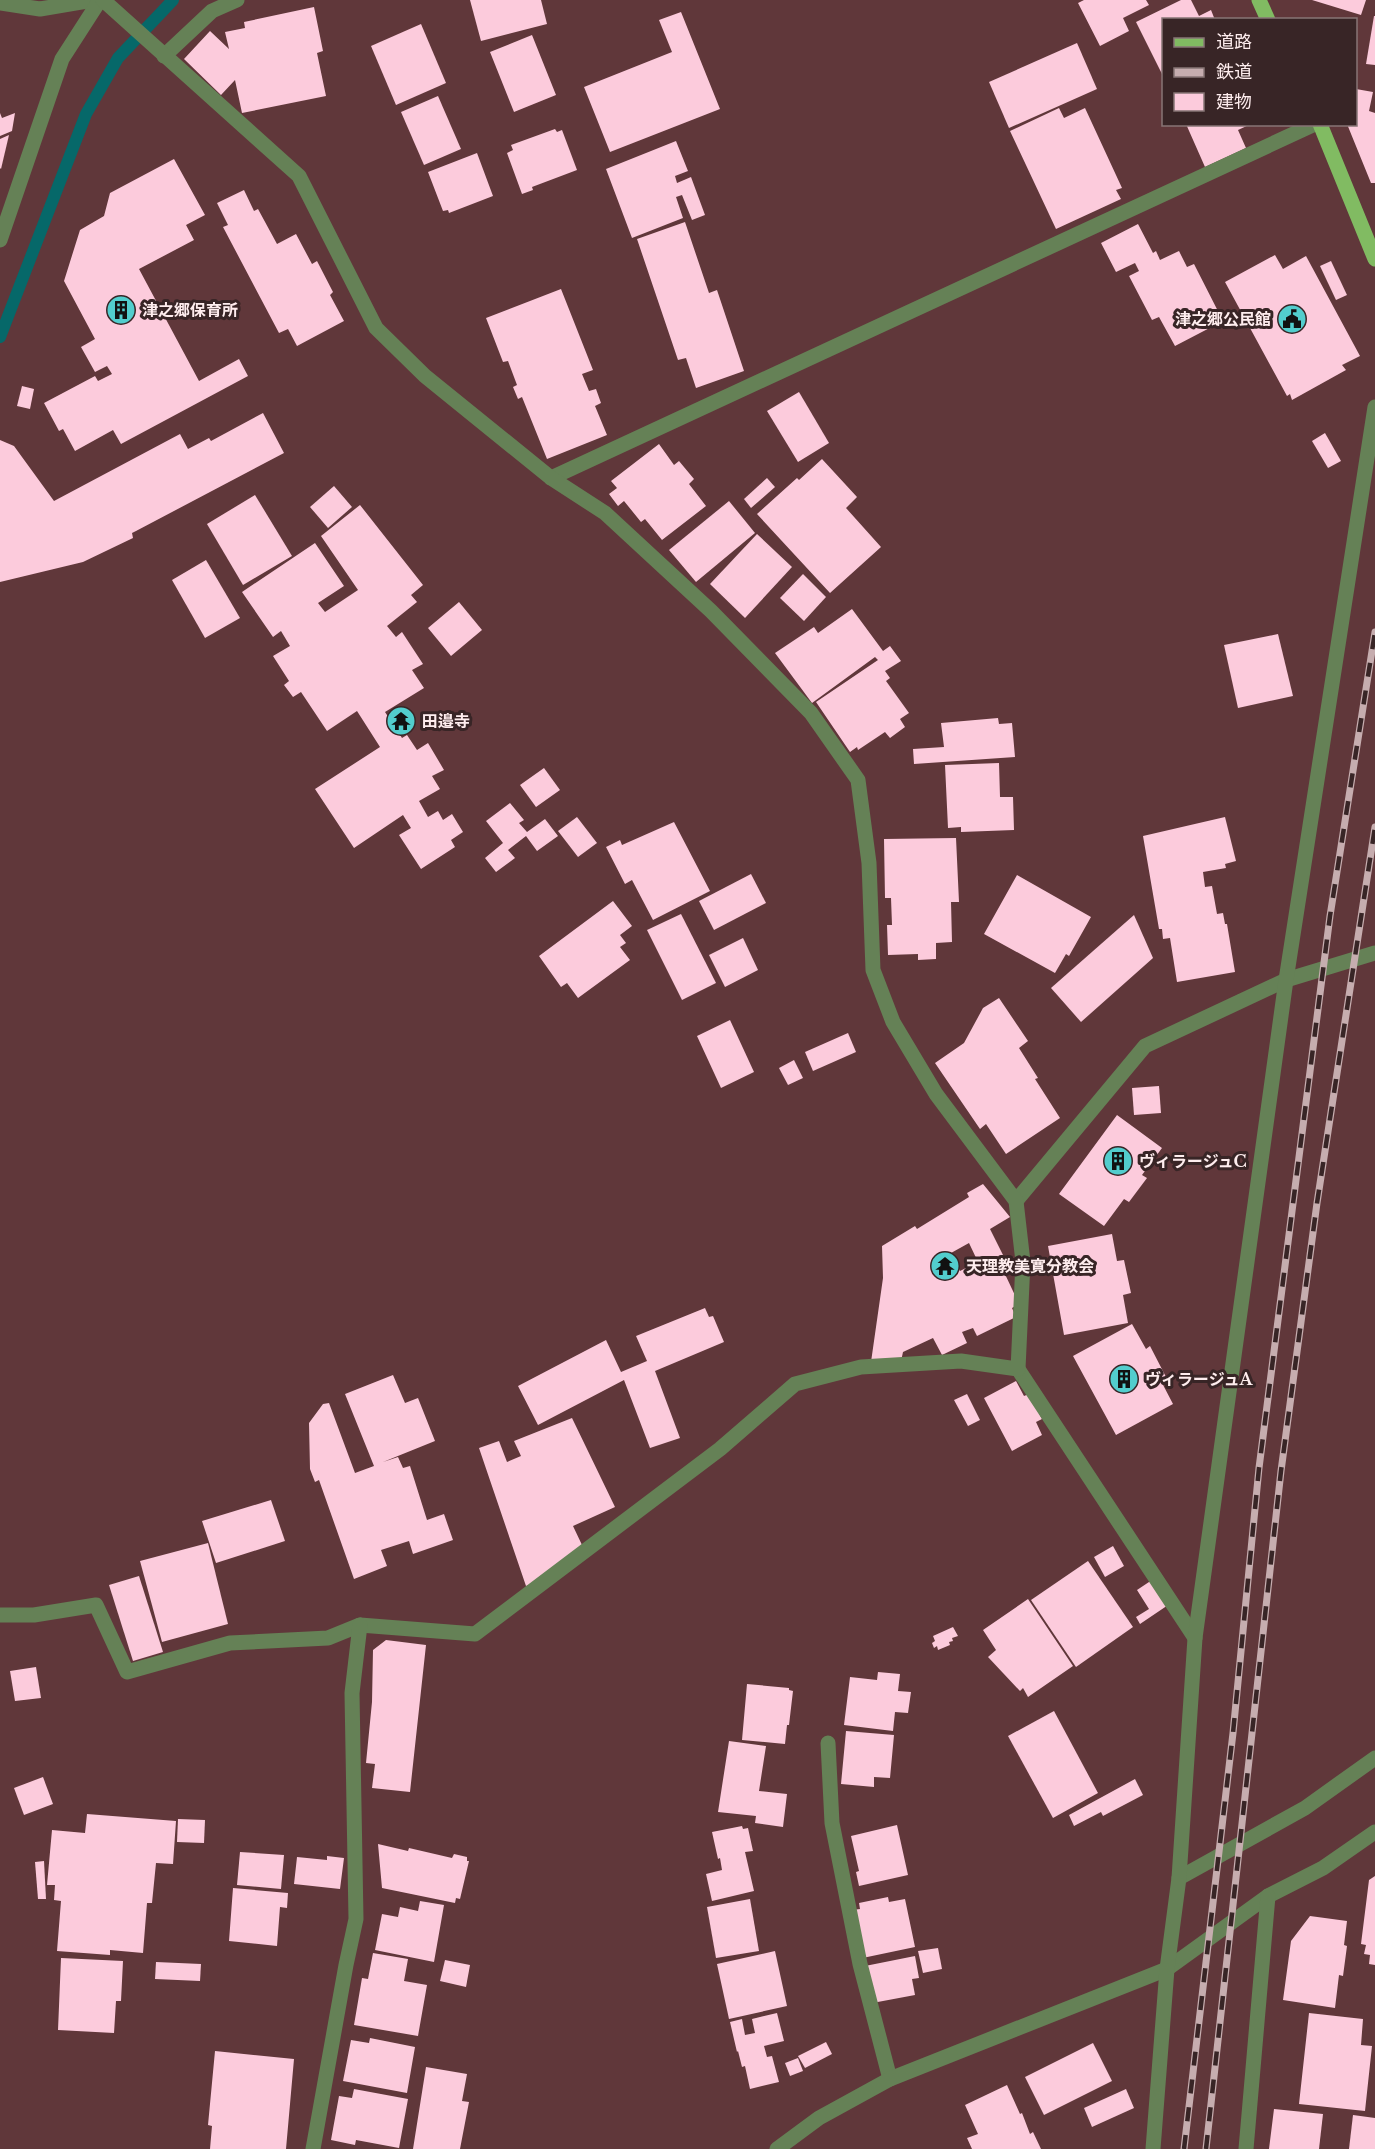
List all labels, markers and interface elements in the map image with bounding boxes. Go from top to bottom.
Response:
legend [1162,18,1357,126]
text: 道路 [1216,31,1252,53]
text: 鉄道 [1216,61,1252,83]
text: 建物 [1216,91,1252,113]
building icon: 津之郷保育所 [105,294,137,326]
place label: 津之郷保育所 [142,300,238,320]
public building icon: 津之郷公民館 [1276,303,1308,335]
place label: 津之郷公民館 [1175,309,1271,329]
temple icon: 田邉寺 [385,705,417,737]
place label: 田邉寺 [422,711,470,731]
building icon: ヴィラージュC [1102,1145,1134,1177]
place label: ヴィラージュC [1139,1151,1247,1171]
temple icon: 天理教美寛分教会 [929,1250,961,1282]
place label: 天理教美寛分教会 [966,1256,1094,1276]
building icon: ヴィラージュA [1108,1363,1140,1395]
place label: ヴィラージュA [1145,1369,1254,1389]

